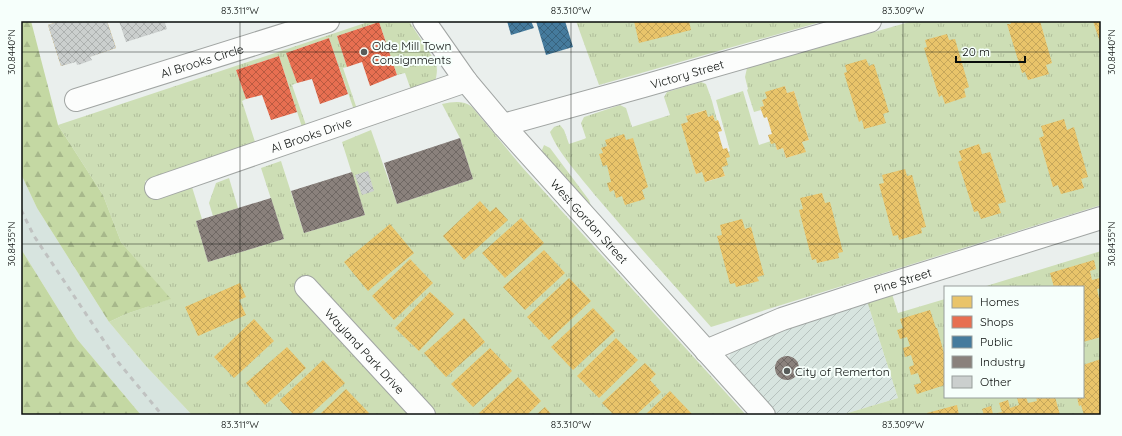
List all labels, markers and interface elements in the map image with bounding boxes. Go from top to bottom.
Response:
text: 83.311°W [221,4,259,17]
text: 83.310°W [551,4,591,17]
text: 83.309°W [882,4,924,17]
text: 30.8440°N [5,29,18,75]
text: 30.8440°N [1105,29,1118,75]
place label: Olde Mill Town Consignments [372,38,452,67]
scale bar [956,38,1025,64]
street label: Al Brooks Circle [159,40,246,81]
text: 20 m [962,44,990,59]
marker: Olde Mill Town Consignments [359,47,369,57]
street label: Victory Street [649,56,725,91]
street label: Al Brooks Drive [269,114,354,155]
street label: West Gordon Street [548,176,631,267]
text: 30.8435°N [5,222,18,266]
text: 30.8435°N [1105,222,1118,266]
street label: Pine Street [872,264,933,296]
legend [944,286,1084,398]
text: Homes [980,294,1020,309]
street label: Wayland Park Drive [322,305,408,397]
text: Shops [980,314,1014,329]
text: Public [980,334,1013,349]
text: Industry [980,354,1025,369]
place label: City of Remerton [795,364,890,379]
marker: City of Remerton [782,366,792,376]
text: Other [980,374,1012,389]
text: 83.311°W [221,418,259,431]
text: 83.310°W [551,418,591,431]
text: 83.309°W [882,418,924,431]

